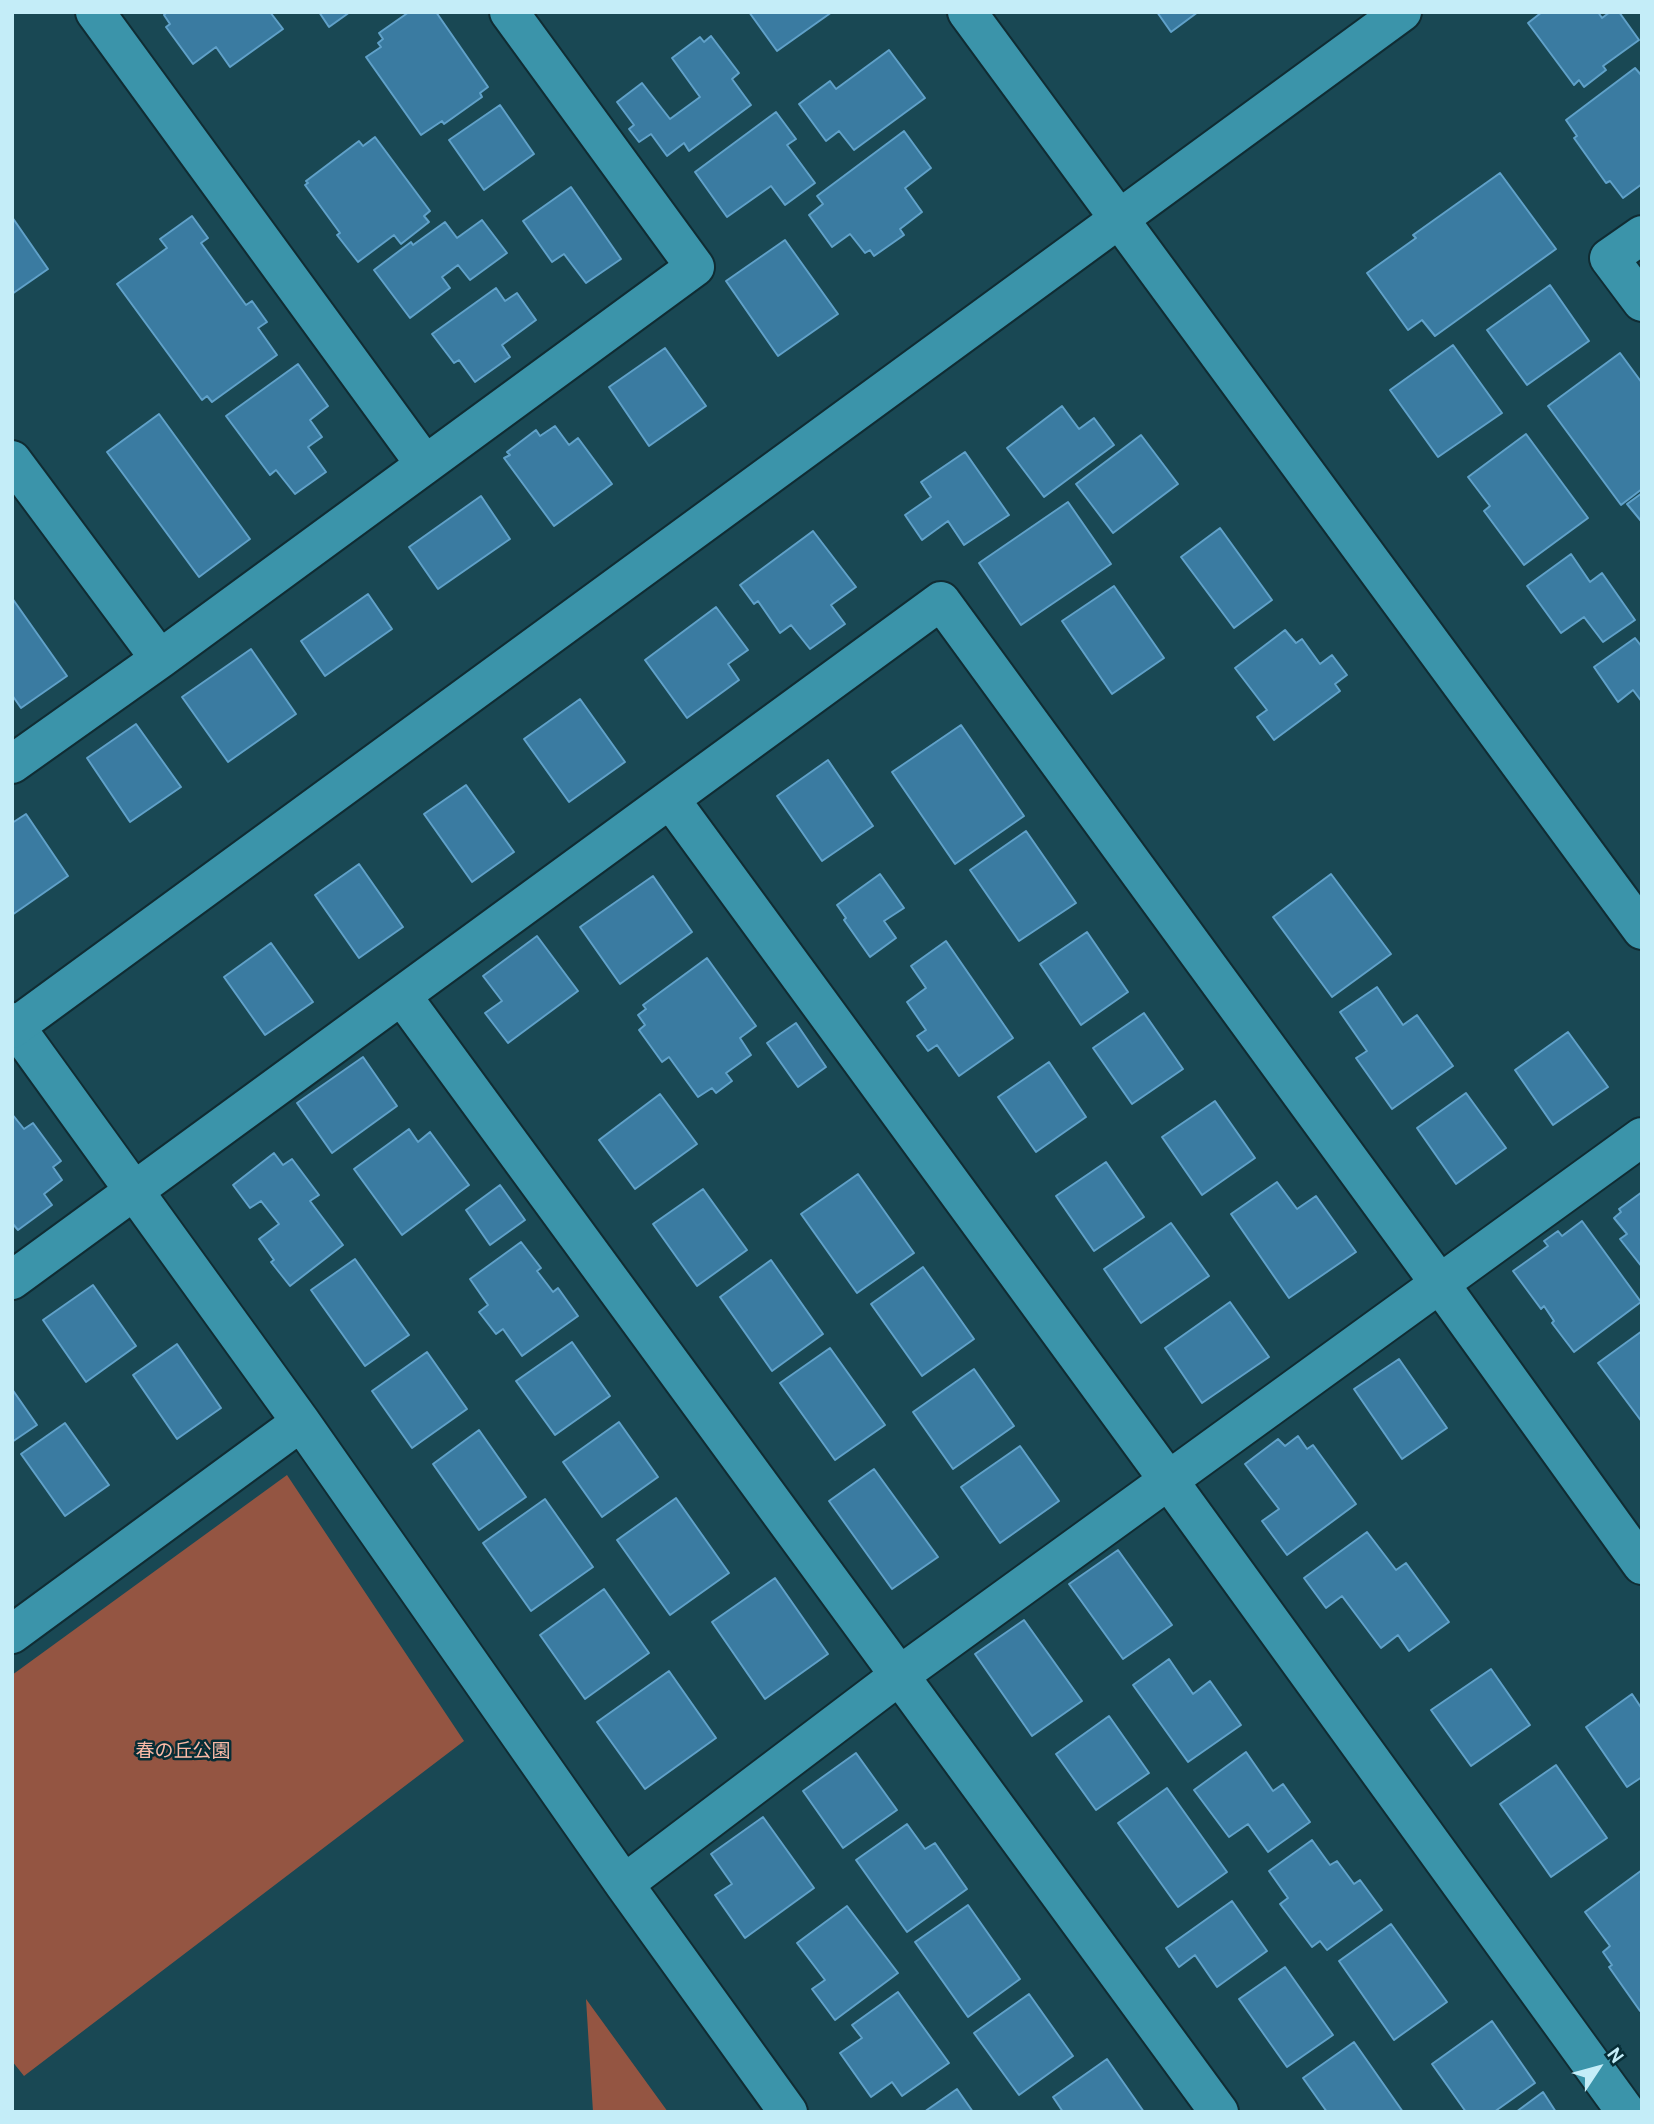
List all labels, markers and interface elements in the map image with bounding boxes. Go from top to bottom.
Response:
park label: 春の丘公園 [136,1740,230,1762]
north arrow [1563,2033,1633,2103]
text: N [1602,2043,1629,2068]

